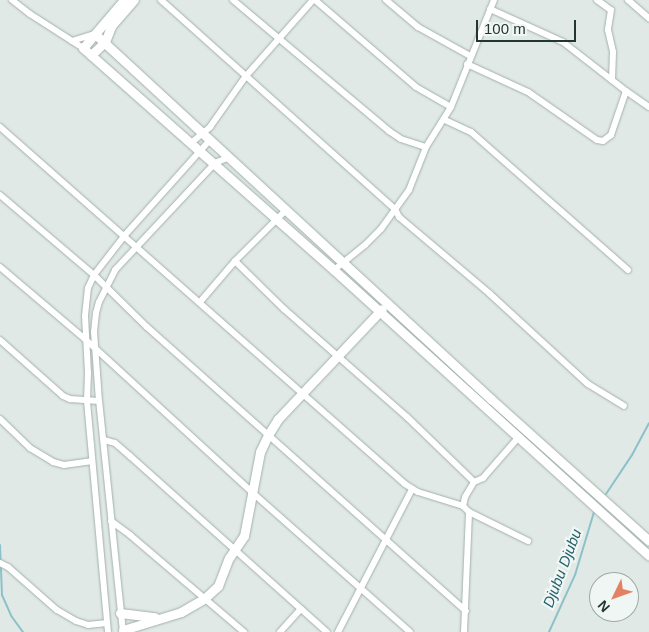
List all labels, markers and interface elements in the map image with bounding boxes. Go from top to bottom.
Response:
scale bar [479,10,579,42]
text: 100 m [484,20,526,37]
water label: Djubu Djubu [539,526,585,610]
north arrow [589,572,639,622]
text: N [594,597,613,615]

